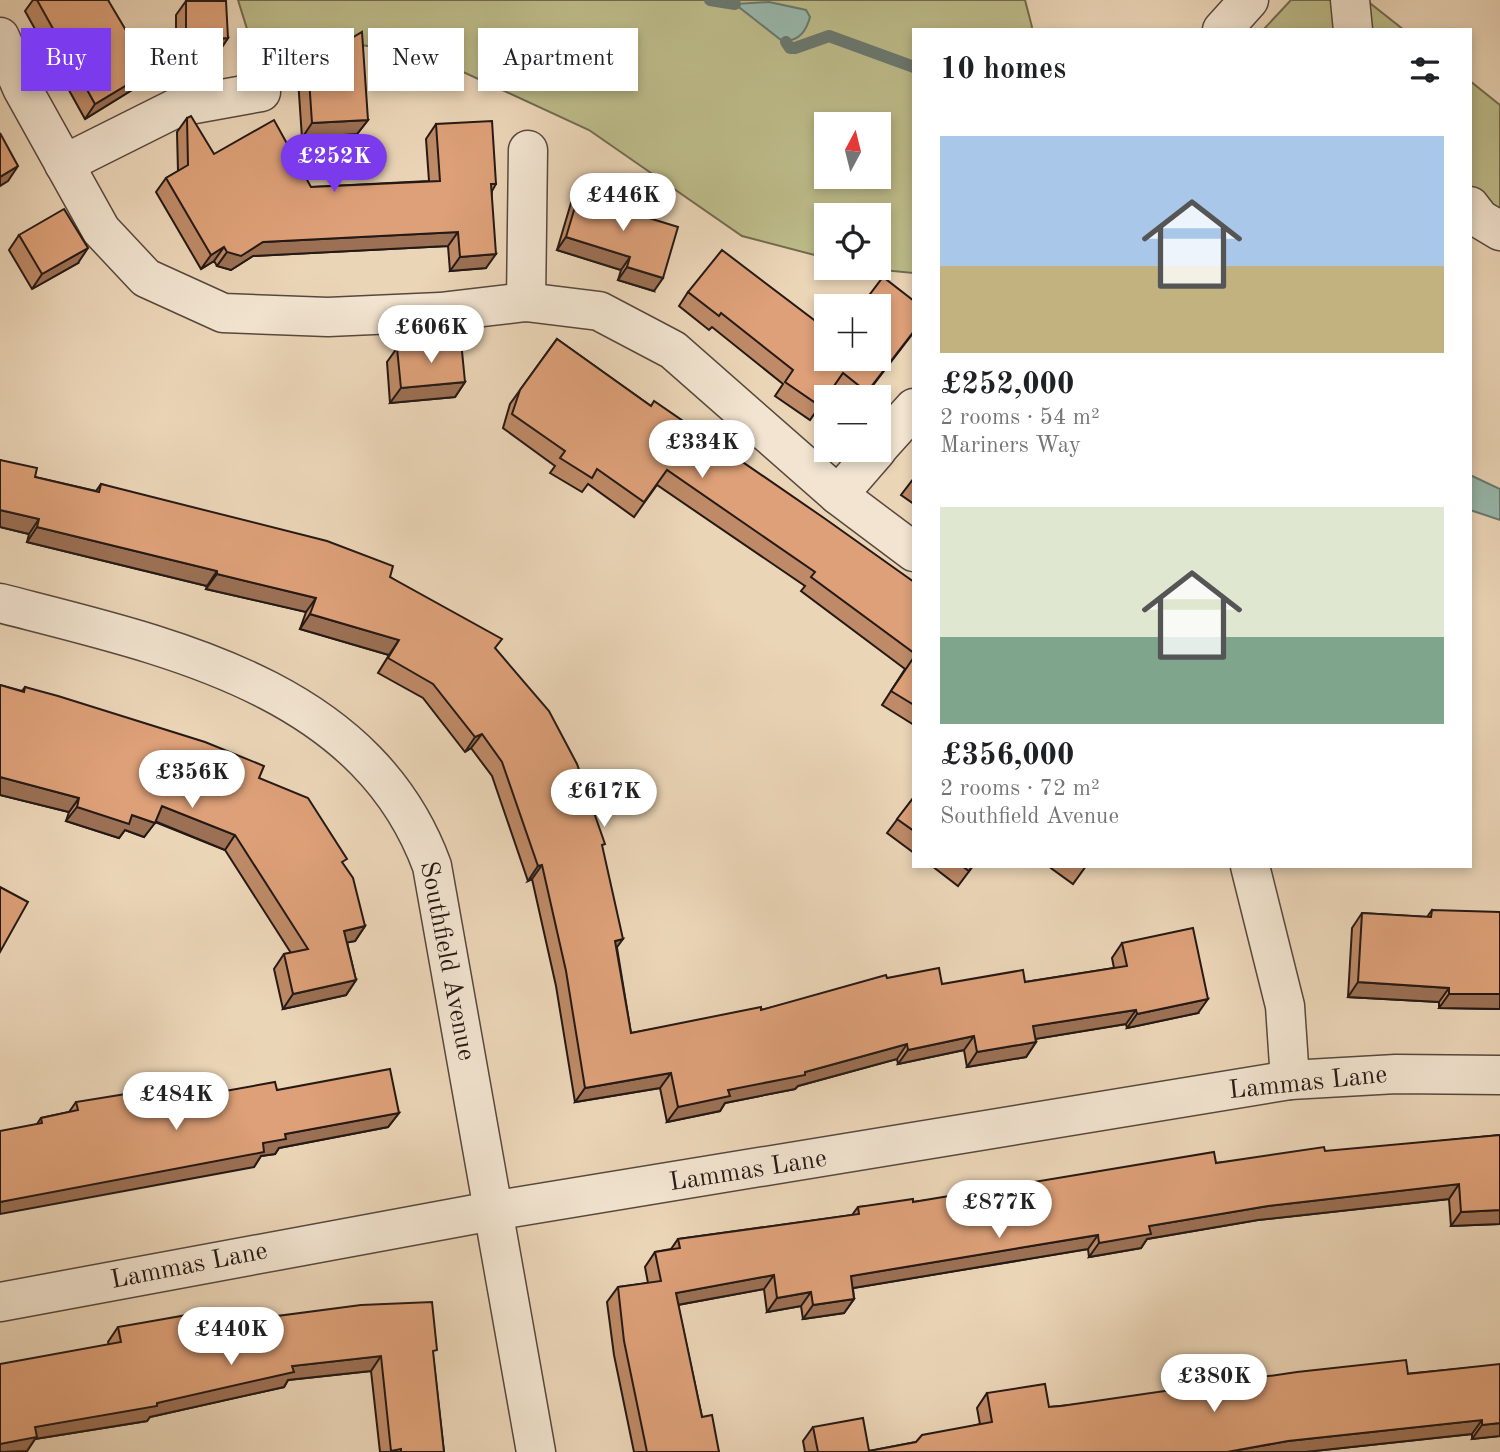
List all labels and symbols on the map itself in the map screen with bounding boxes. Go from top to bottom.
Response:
north arrow [814,112,891,189]
pin: £252K [285,134,383,194]
pin: £446K [574,174,672,233]
pin: £606K [382,306,480,365]
pin: £334K [653,420,751,480]
pin: £356K [143,750,241,810]
pin: £617K [555,770,653,829]
street label: Southfield Avenue [415,859,479,1063]
street label: Lammas Lane [1227,1062,1389,1104]
pin: £484K [127,1072,225,1132]
street label: Lammas Lane [667,1146,829,1196]
pin: £877K [950,1180,1048,1240]
street label: Lammas Lane [108,1238,270,1294]
pin: £440K [182,1308,280,1367]
pin: £380K [1165,1354,1263,1414]

